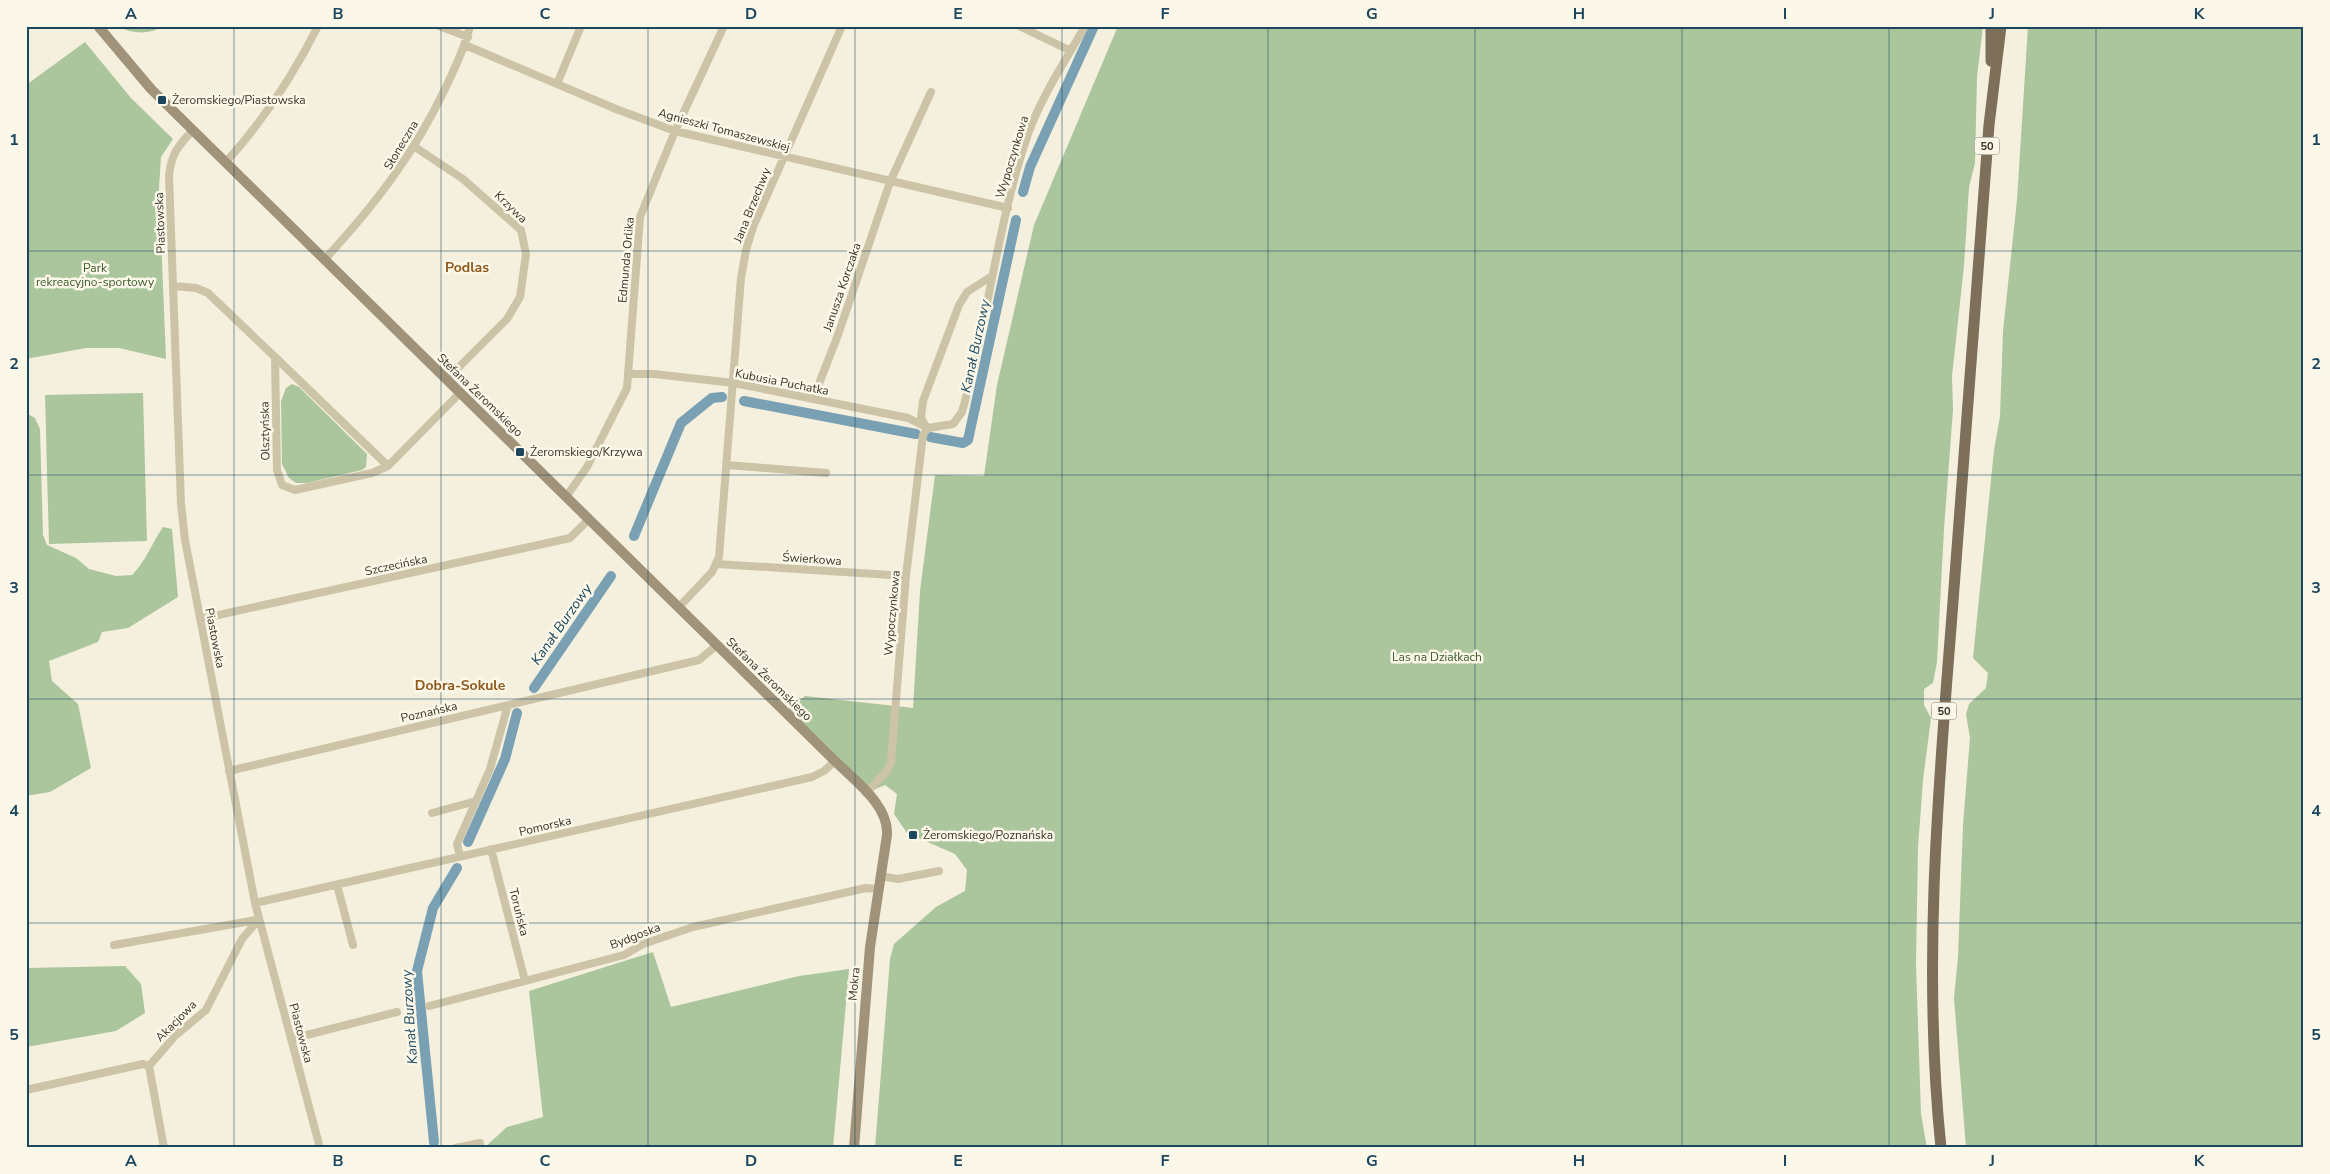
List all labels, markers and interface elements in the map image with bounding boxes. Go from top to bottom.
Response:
text: A [125,3,137,25]
text: B [332,3,344,25]
text: C [540,3,551,25]
text: D [745,3,757,25]
text: E [953,3,963,25]
text: F [1161,3,1170,25]
text: G [1366,3,1378,25]
text: H [1573,3,1585,25]
text: I [1783,3,1787,25]
text: J [1988,3,1995,25]
text: K [2194,3,2206,25]
place label: Żeromskiego/Piastowska [172,92,306,108]
marker: Żeromskiego/Piastowska [156,94,168,106]
street label: Agnieszki Tomaszewskiej [656,105,792,155]
street label: Wypoczynkowa [992,114,1032,200]
street label: Słoneczna [380,117,422,173]
text: 1 [9,129,19,151]
text: 1 [2311,129,2321,151]
road number: 50 [1974,138,2000,154]
street label: Jana Brzechwy [729,164,775,246]
street label: Krzywa [491,187,531,227]
street label: Piastowska [151,192,169,254]
street label: Edmunda Orlika [614,216,638,304]
street label: Janusza Korczaka [819,241,865,334]
district label: Podlas [445,258,489,277]
park label: Park rekreacyjno-sportowy [36,260,155,290]
water label: Kanał Burzowy [956,297,995,394]
street label: Stefana Żeromskiego [434,350,527,440]
text: 2 [9,353,19,375]
text: 2 [2311,353,2321,375]
street label: Kubusia Puchatka [734,365,830,399]
street label: Olsztyńska [256,401,274,461]
place label: Żeromskiego/Krzywa [530,444,643,460]
marker: Żeromskiego/Krzywa [514,446,526,458]
street label: Świerkowa [782,549,842,569]
street label: Szczecińska [363,551,429,579]
street label: Wypoczynkowa [880,570,904,656]
text: 3 [9,577,19,599]
text: 3 [2311,577,2321,599]
water label: Kanał Burzowy [526,579,597,669]
street label: Piastowska [201,606,229,670]
street label: Stefana Żeromskiego [723,634,816,724]
park label: Las na Działkach [1392,649,1482,665]
district label: Dobra-Sokule [415,676,506,695]
street label: Poznańska [399,698,459,726]
road number: 50 [1932,702,1956,719]
text: 4 [9,800,19,822]
text: 4 [2311,800,2321,822]
street label: Pomorska [517,812,573,840]
place label: Żeromskiego/Poznańska [923,827,1053,843]
marker: Żeromskiego/Poznańska [907,829,919,841]
street label: Toruńska [505,886,533,938]
street label: Bydgoska [607,919,663,953]
street label: Mokra [845,967,863,1001]
water label: Kanał Burzowy [397,968,422,1065]
street label: Akacjowa [152,997,200,1045]
street label: Piastowska [285,1001,317,1065]
text: 5 [9,1024,19,1046]
text: 5 [2311,1024,2321,1046]
text: A [125,1150,137,1172]
text: B [332,1150,344,1172]
text: C [540,1150,551,1172]
text: D [745,1150,757,1172]
text: E [953,1150,963,1172]
text: F [1161,1150,1170,1172]
text: G [1366,1150,1378,1172]
text: H [1573,1150,1585,1172]
text: I [1783,1150,1787,1172]
text: J [1988,1150,1995,1172]
text: K [2194,1150,2206,1172]

